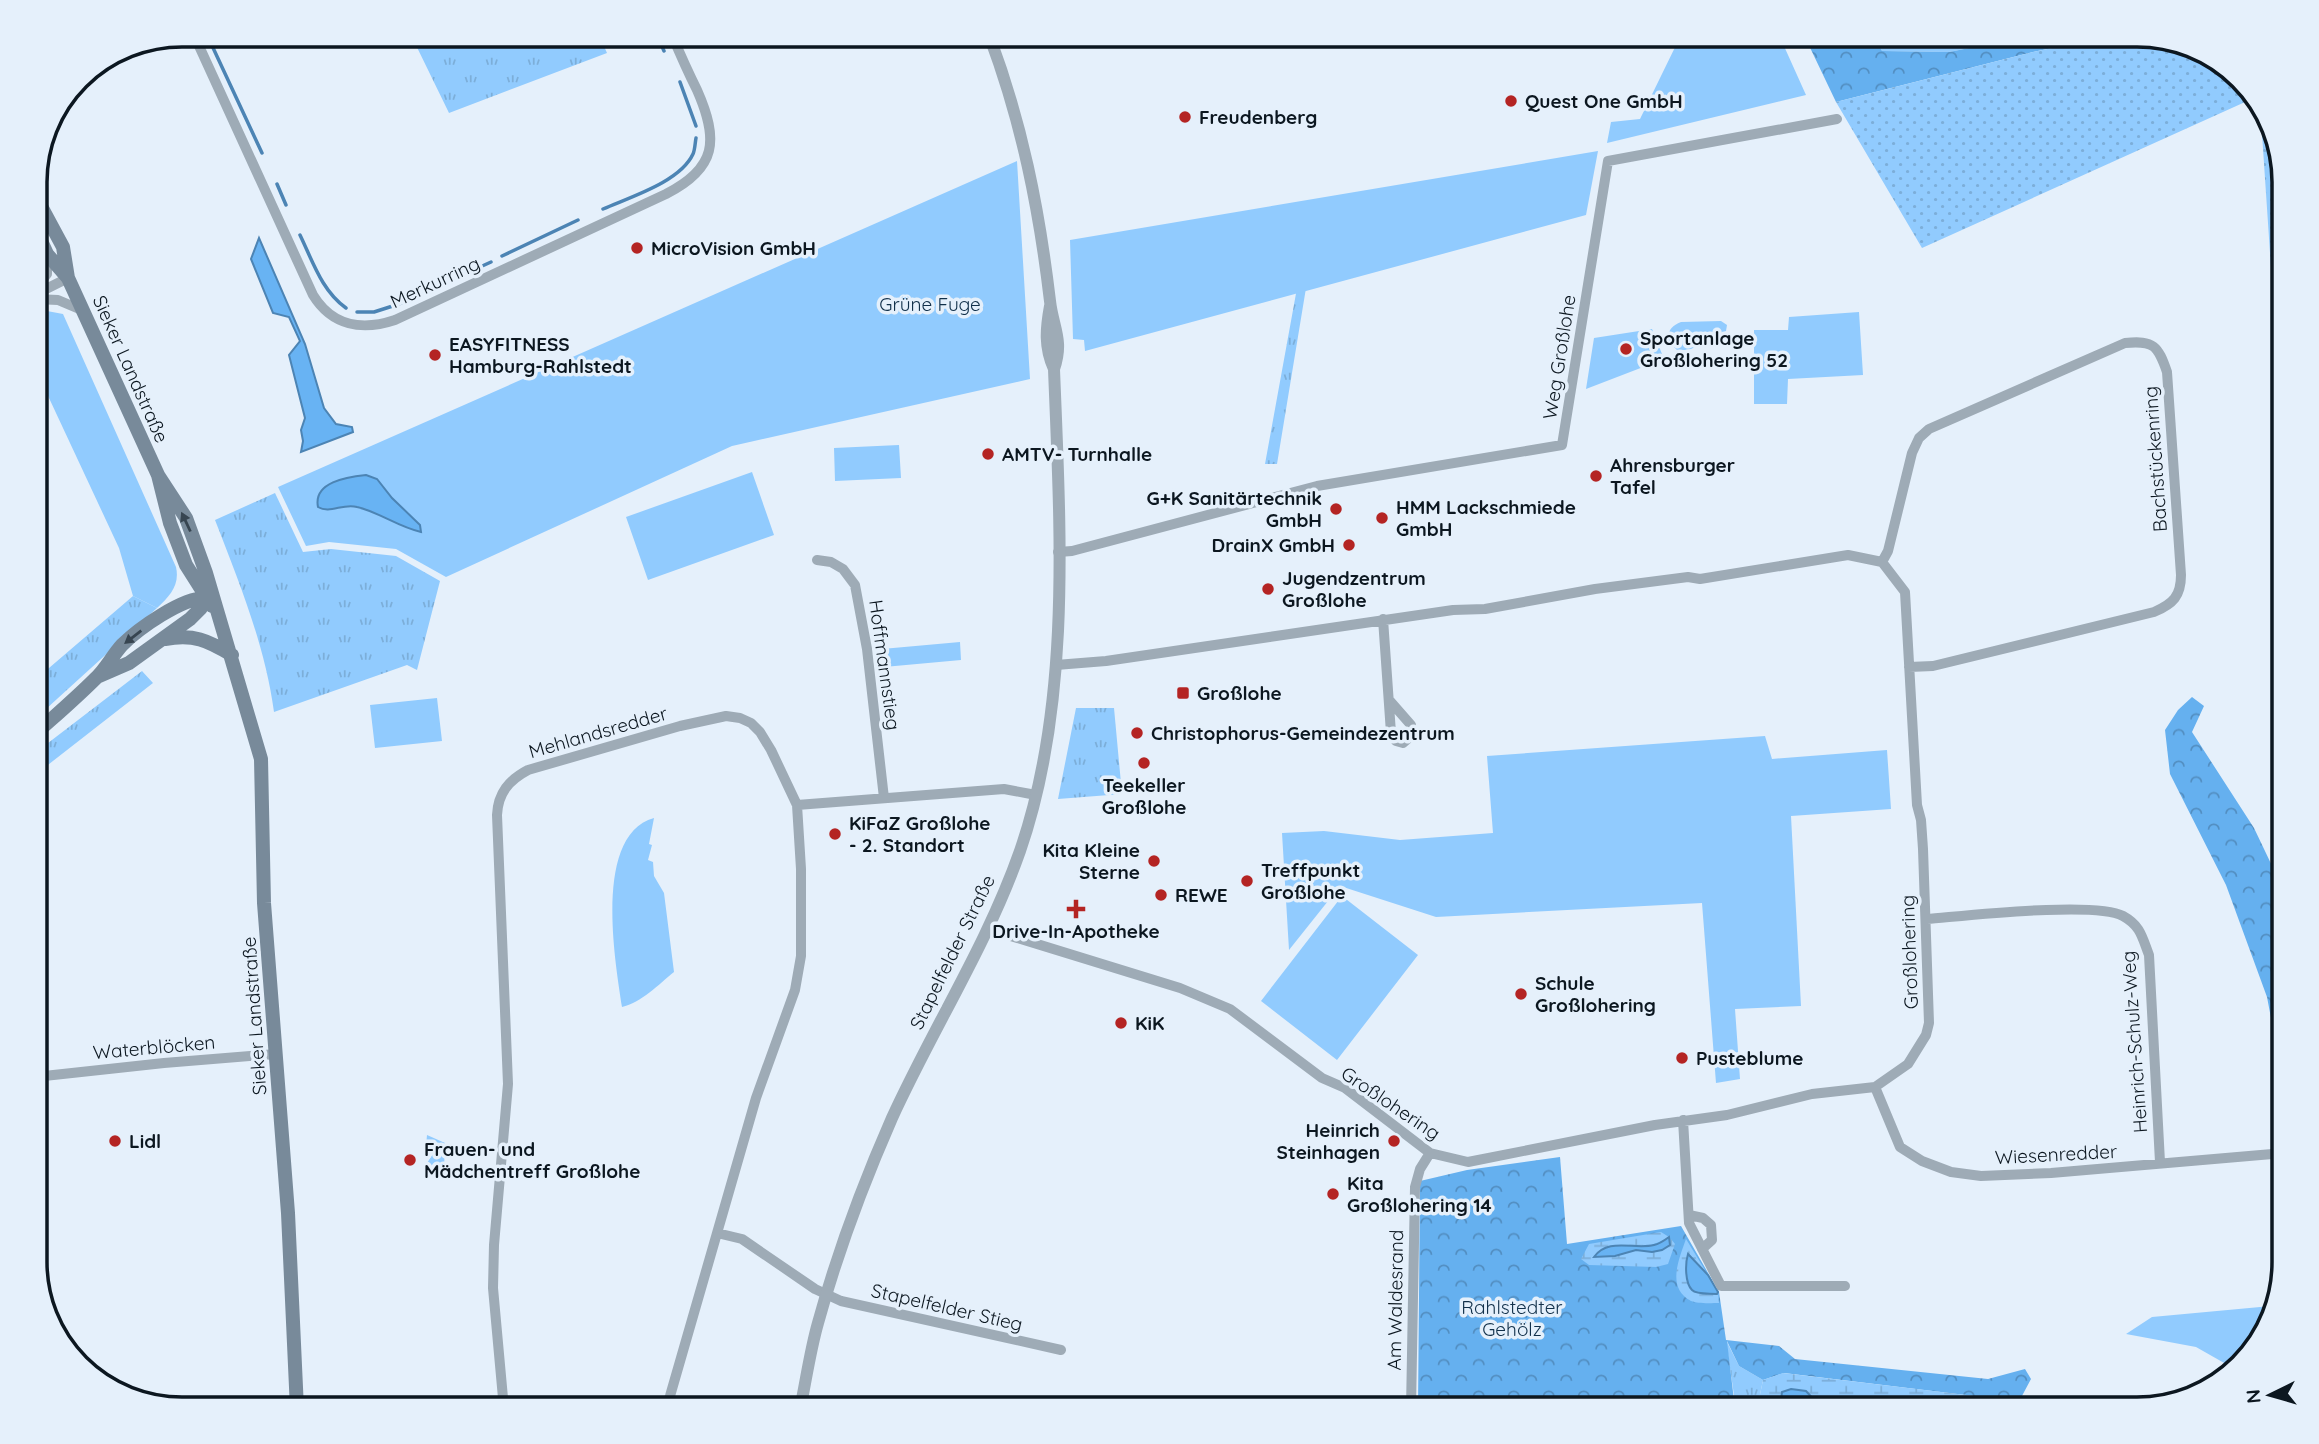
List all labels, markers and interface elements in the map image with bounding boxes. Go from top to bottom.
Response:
place label: Quest One GmbH [1525,89,1683,113]
marker: Quest One GmbH [1503,93,1519,109]
place label: Freudenberg [1199,105,1317,129]
marker: Freudenberg [1177,109,1193,125]
place label: MicroVision GmbH [651,236,816,260]
marker: MicroVision GmbH [629,240,645,256]
street label: Merkurring [386,251,484,313]
street label: Sieker Landstraße [88,292,174,446]
park label: Grüne Fuge [879,292,981,316]
street label: Weg Großlohe [1537,293,1581,421]
place label: Sportanlage Großlohering 52 [1640,326,1788,372]
place label: EASYFITNESS Hamburg-Rahlstedt [449,332,632,378]
marker: Sportanlage Großlohering 52 [1618,341,1634,357]
marker: EASYFITNESS Hamburg-Rahlstedt [427,347,443,363]
street label: Bachstückenring [2138,385,2172,533]
place label: AMTV- Turnhalle [1002,442,1152,466]
marker: AMTV- Turnhalle [980,446,996,462]
place label: Ahrensburger Tafel [1610,453,1735,499]
marker: Ahrensburger Tafel [1588,468,1604,484]
place label: G+K Sanitärtechnik GmbH [1146,486,1322,532]
place label: HMM Lackschmiede GmbH [1396,495,1576,541]
marker: G+K Sanitärtechnik GmbH [1328,501,1344,517]
marker: HMM Lackschmiede GmbH [1374,510,1390,526]
one-way arrow [180,512,192,532]
place label: DrainX GmbH [1212,533,1335,557]
marker: DrainX GmbH [1341,537,1357,553]
place label: Jugendzentrum Großlohe [1282,566,1426,612]
marker: Jugendzentrum Großlohe [1260,581,1276,597]
street label: Hoffmannstieg [864,598,906,732]
one-way arrow [124,630,142,645]
place label: Großlohe [1197,681,1282,705]
marker: Großlohe [1175,685,1191,701]
street label: Mehlandsredder [526,701,671,763]
place label: Christophorus-Gemeindezentrum [1151,721,1455,745]
marker: Christophorus-Gemeindezentrum [1129,725,1145,741]
marker: Teekeller Großlohe [1136,755,1152,771]
place label: Teekeller Großlohe [1102,773,1186,819]
place label: KiFaZ Großlohe - 2. Standort [849,811,991,857]
marker: KiFaZ Großlohe - 2. Standort [827,826,843,842]
place label: Kita Kleine Sterne [1042,838,1140,884]
marker: Kita Kleine Sterne [1146,853,1162,869]
place label: Treffpunkt Großlohe [1261,858,1360,904]
street label: Stapelfelder Straße [904,871,1000,1033]
marker: Treffpunkt Großlohe [1239,873,1255,889]
place label: REWE [1175,883,1228,907]
marker: REWE [1153,887,1169,903]
street label: Großlohering [1895,894,1923,1010]
marker: Drive-In-Apotheke [1068,901,1084,917]
place label: Drive-In-Apotheke [992,919,1160,943]
street label: Sieker Landstraße [236,936,272,1096]
street label: Heinrich-Schulz-Weg [2116,950,2152,1134]
place label: Schule Großlohering [1535,971,1656,1017]
marker: Schule Großlohering [1513,986,1529,1002]
place label: KiK [1135,1011,1164,1035]
marker: KiK [1113,1015,1129,1031]
street label: Waterblöcken [92,1030,216,1064]
place label: Pusteblume [1696,1046,1803,1070]
marker: Pusteblume [1674,1050,1690,1066]
street label: Großlohering [1337,1061,1445,1145]
place label: Heinrich Steinhagen [1277,1118,1380,1164]
place label: Lidl [129,1129,161,1153]
marker: Lidl [107,1133,123,1149]
marker: Heinrich Steinhagen [1386,1133,1402,1149]
place label: Frauen- und Mädchentreff Großlohe [424,1137,640,1183]
street label: Wiesenredder [1994,1139,2118,1169]
marker: Frauen- und Mädchentreff Großlohe [402,1152,418,1168]
place label: Kita Großlohering 14 [1347,1171,1492,1217]
marker: Kita Großlohering 14 [1325,1186,1341,1202]
street label: Am Waldesrand [1382,1229,1408,1371]
street label: Stapelfelder Stieg [869,1278,1025,1336]
park label: Rahlstedter Gehölz [1461,1295,1563,1341]
north arrow [2235,1360,2305,1430]
text: N [2241,1388,2266,1404]

